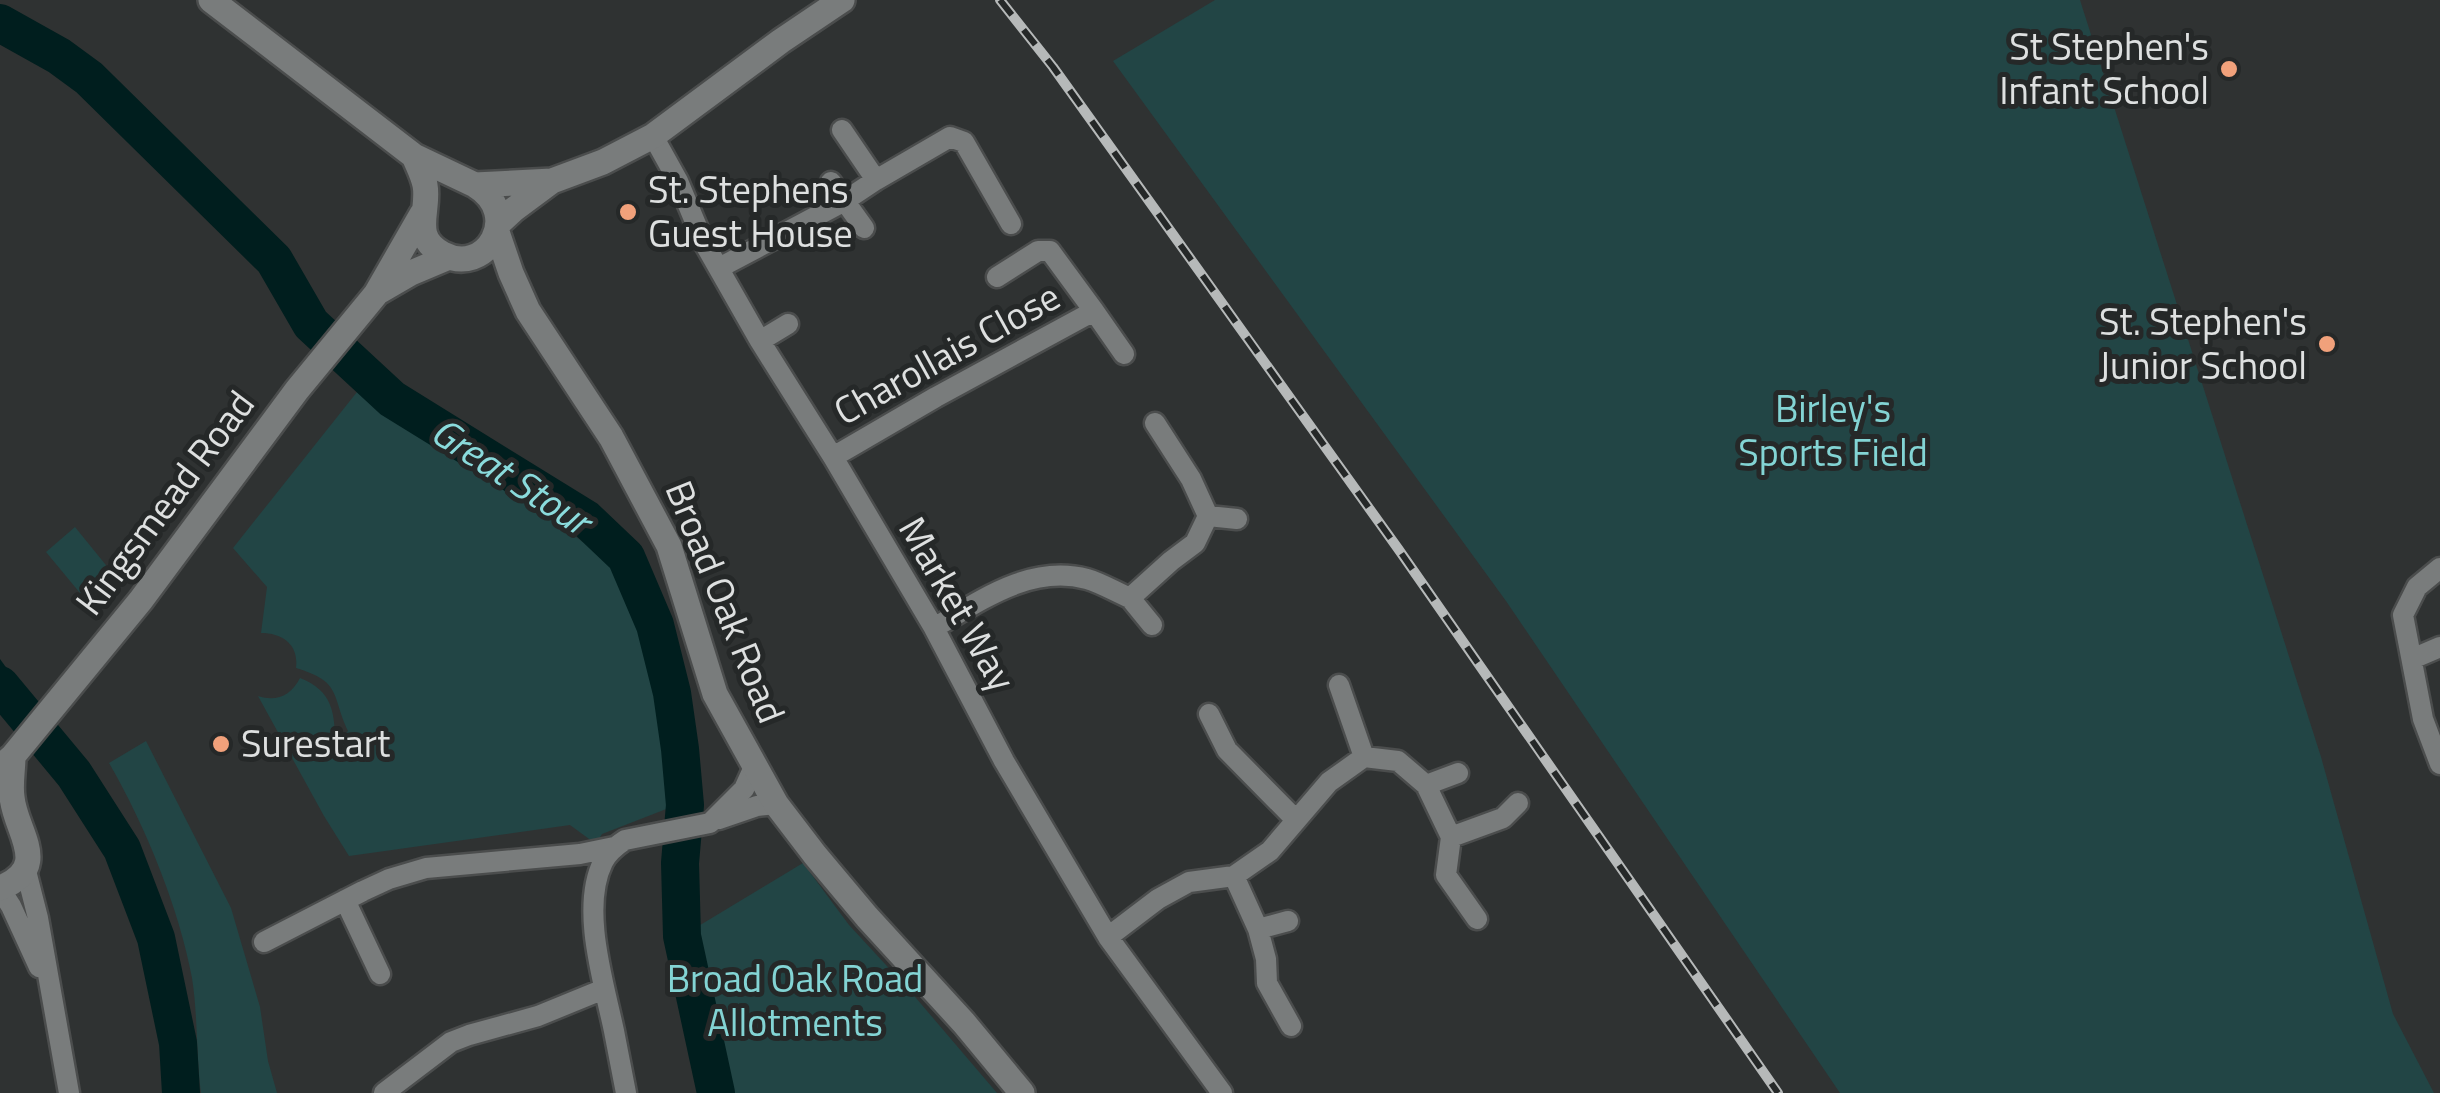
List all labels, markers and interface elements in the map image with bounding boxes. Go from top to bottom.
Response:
place label: St Stephen's Infant School [1999,17,2209,119]
marker: St Stephen's Infant School [2218,58,2240,80]
place label: St. Stephens Guest House [648,160,853,262]
marker: St. Stephens Guest House [617,201,639,223]
street label: Charollais Close [823,267,1070,439]
place label: St. Stephen's Junior School [2099,292,2307,394]
marker: St. Stephen's Junior School [2316,333,2338,355]
street label: Kingsmead Road [60,378,268,627]
park label: Birley's Sports Field [1738,379,1928,481]
water label: Great Stour [419,401,607,553]
street label: Broad Oak Road [651,472,801,731]
street label: Market Way [885,505,1031,702]
place label: Surestart [241,714,390,772]
marker: Surestart [210,733,232,755]
park label: Broad Oak Road Allotments [667,949,923,1051]

